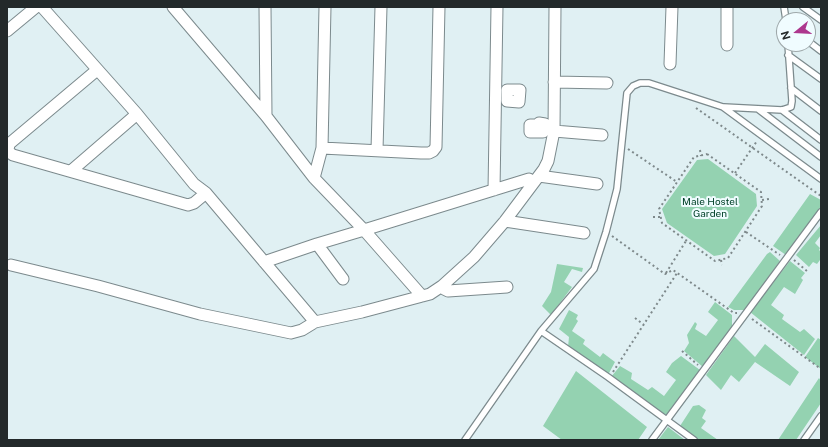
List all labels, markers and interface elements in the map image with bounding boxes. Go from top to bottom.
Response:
north arrow [776,12,816,52]
text: N [779,29,793,41]
park label: Male Hostel Garden [682,196,738,220]

